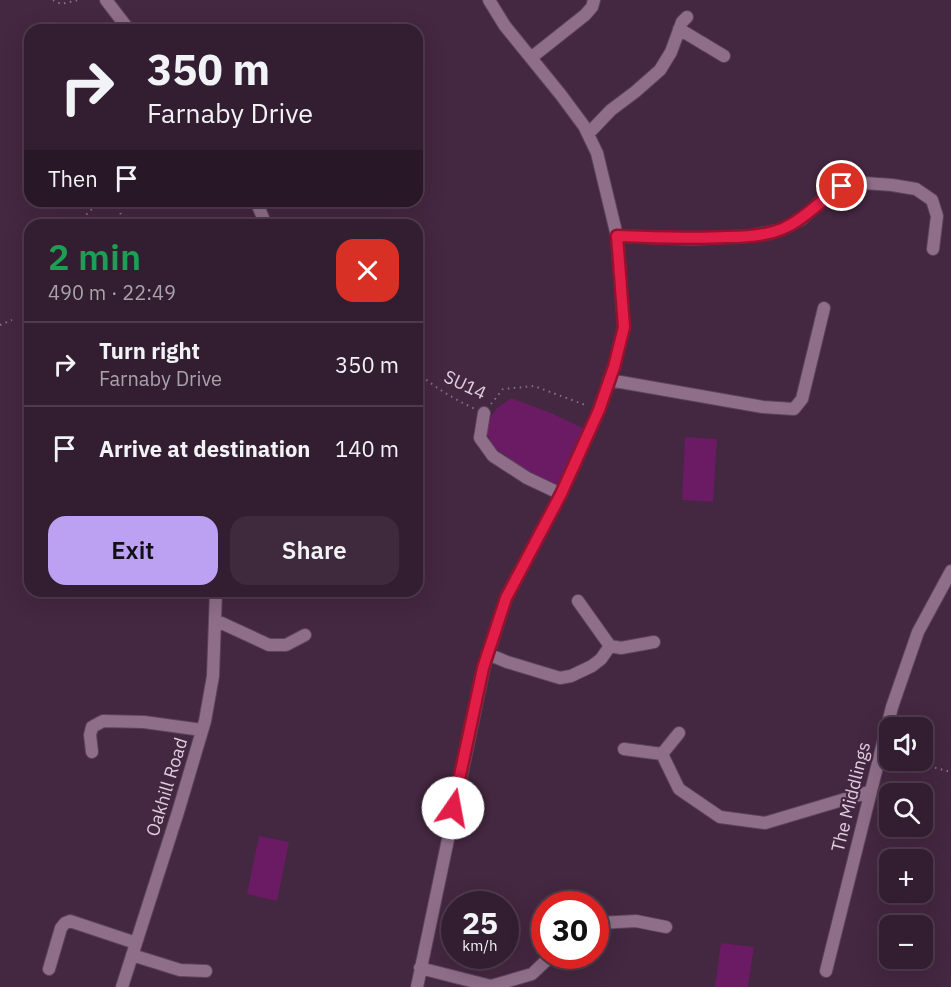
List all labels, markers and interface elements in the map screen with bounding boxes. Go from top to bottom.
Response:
text: 350 m [147,42,270,97]
icon: right [48,48,126,126]
text: Farnaby Drive [147,95,313,130]
pin [816,160,867,211]
icon: arrive [110,162,143,195]
text: Then [48,164,98,193]
icon: arrive [825,169,858,202]
text: 2 min [48,233,141,280]
button: close [336,239,399,302]
text: 490 m · 22:49 [48,279,176,306]
text: Turn right [99,336,200,365]
icon: right [48,348,81,381]
text: 350 m [335,350,399,379]
text: Farnaby Drive [99,365,222,392]
street label: SU14 [440,365,490,404]
icon: arrive [48,432,81,465]
text: Arrive at destination [99,434,310,463]
text: 140 m [335,434,399,463]
button: Exit [48,516,218,585]
button: Share [230,516,399,585]
map controls [879,717,933,969]
button: sound [879,717,933,771]
street label: Oakhill Road [141,735,192,839]
street label: The Middlings [826,739,875,854]
position arrow [421,776,485,840]
button: search [879,783,933,837]
button: + [879,849,933,903]
speed limit sign: 30 [531,891,609,969]
text: 25 [462,903,498,942]
button: − [879,915,933,969]
text: km/h [462,936,498,955]

